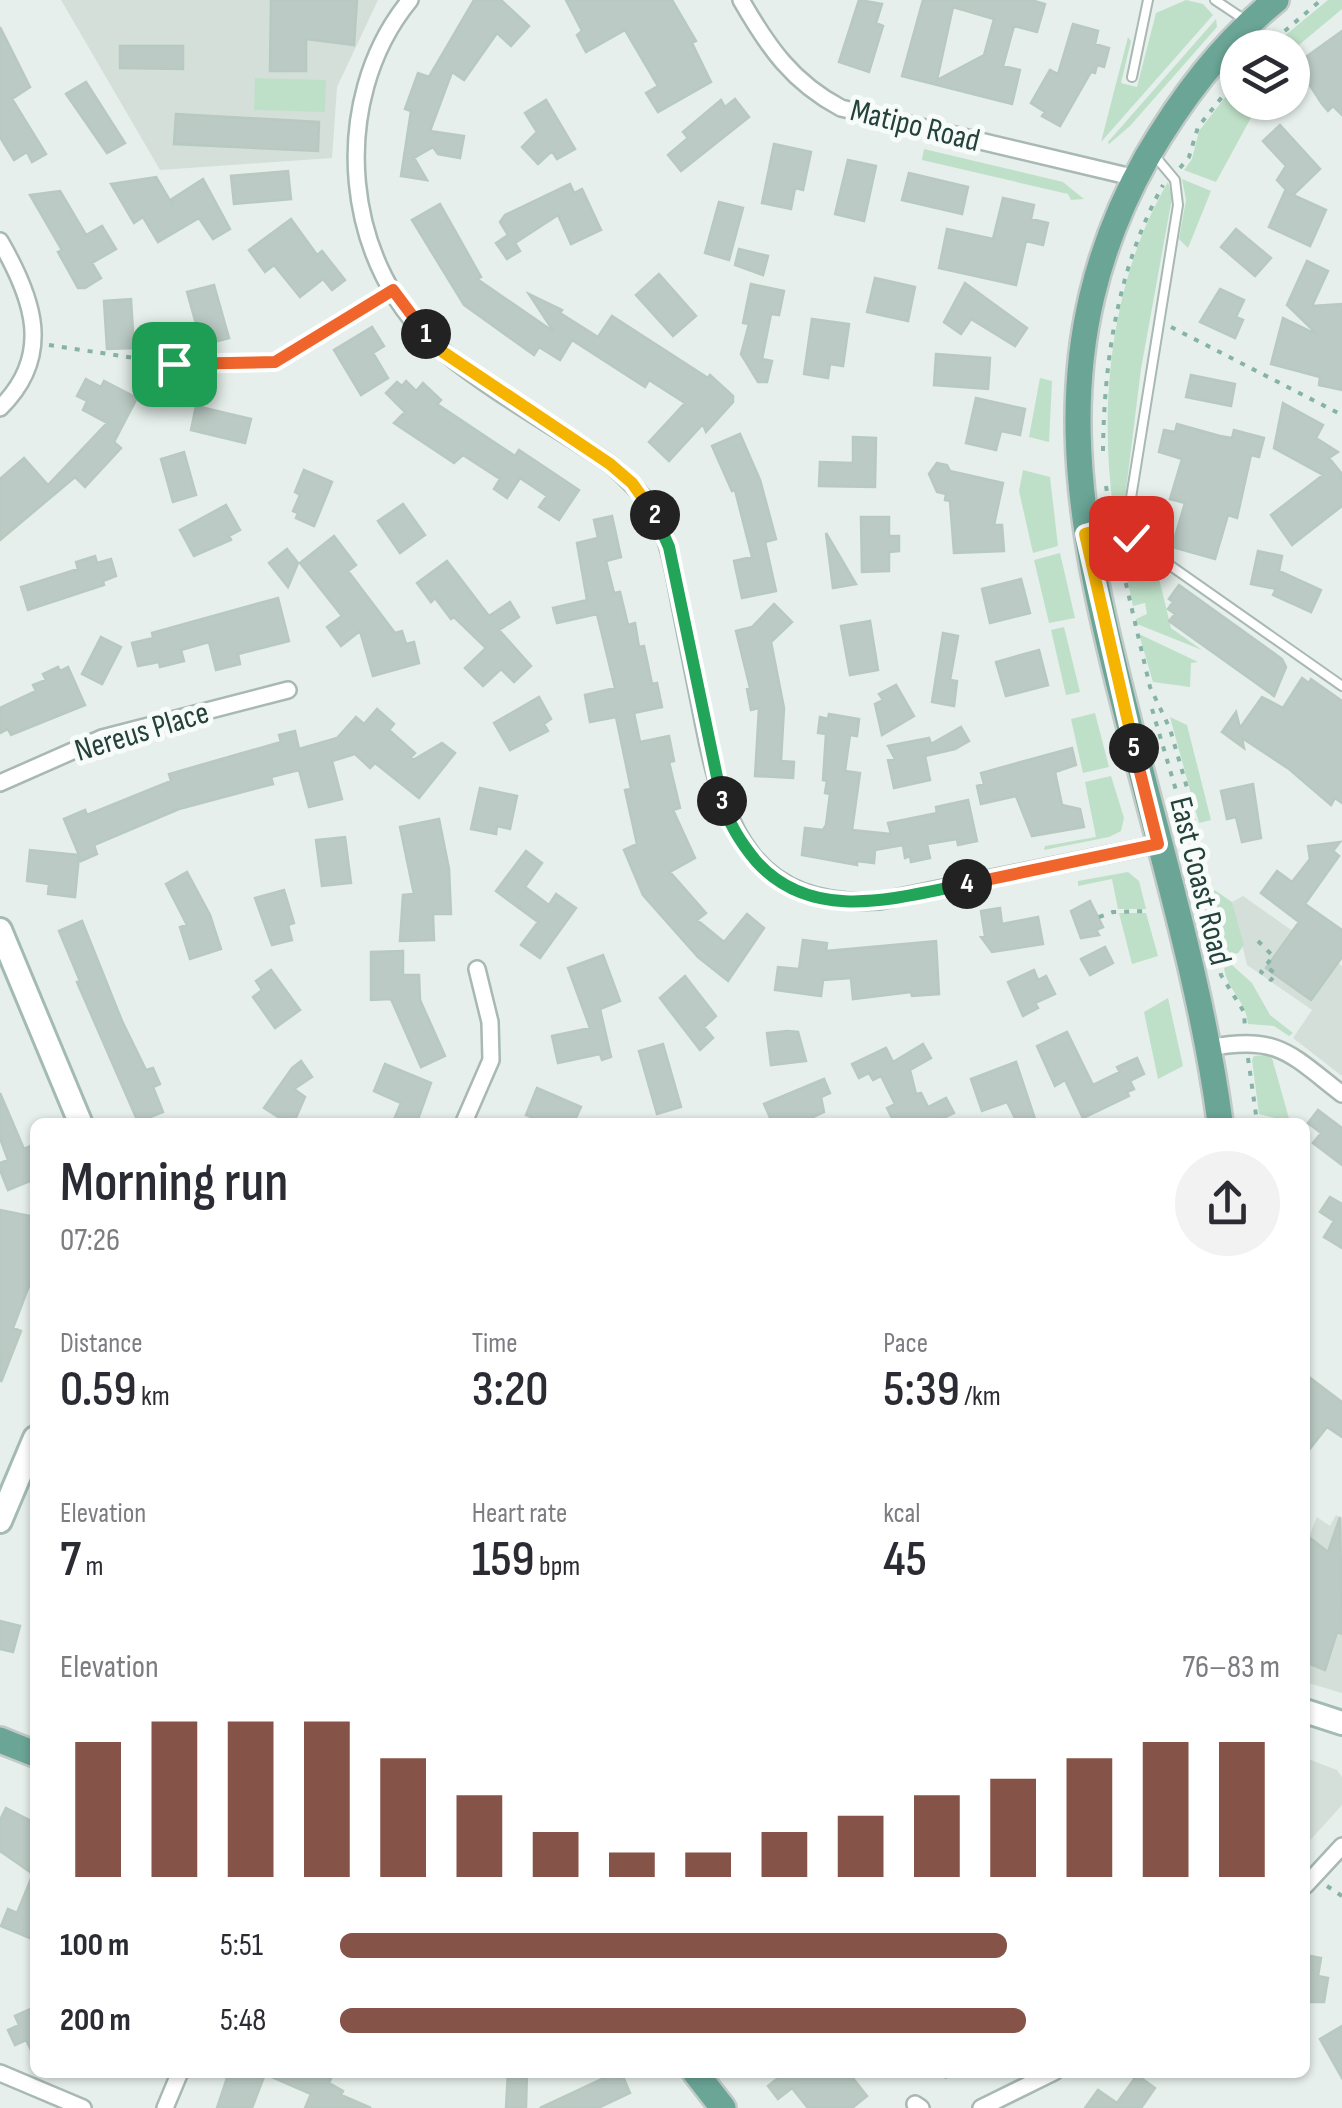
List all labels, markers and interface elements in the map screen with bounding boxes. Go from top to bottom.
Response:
map controls [1220,30,1310,120]
button: layers [1220,30,1310,120]
street label: Matipo Road [846,91,984,161]
pin: 1 [401,309,451,359]
text: 1 [421,317,431,350]
pin [132,322,217,407]
icon: arrive [147,337,202,392]
pin: 2 [630,490,680,540]
pin [1089,496,1174,581]
text: 2 [649,498,661,531]
icon: check [1104,511,1159,566]
street label: Nereus Place [70,693,214,771]
pin: 5 [1109,723,1159,773]
text: 5 [1128,731,1140,764]
pin: 3 [697,776,747,826]
text: 3 [716,784,728,817]
street label: East Coast Road [1160,793,1240,969]
pin: 4 [942,859,992,909]
text: 4 [960,867,974,900]
text: Morning run [60,1150,288,1217]
button: share [1175,1151,1280,1256]
text: 07:26 [60,1221,120,1260]
text: Distance [60,1327,143,1360]
text: Time [472,1327,517,1360]
text: Pace [883,1327,928,1360]
text: 0.59 [60,1360,137,1420]
text: 3:20 [472,1360,548,1420]
text: 5:39 [883,1360,960,1420]
text: km [137,1380,170,1413]
text: /km [960,1380,1001,1413]
text: Elevation [60,1497,146,1530]
text: Heart rate [472,1497,567,1530]
text: kcal [883,1497,920,1530]
text: 7 [60,1530,81,1590]
text: 159 [472,1530,535,1590]
text: 45 [883,1530,927,1590]
text: m [81,1550,104,1583]
text: bpm [535,1550,580,1583]
text: Elevation [60,1648,159,1687]
text: 76–83 m [1182,1648,1280,1687]
text: 100 m [60,1926,129,1965]
text: 5:51 [220,1926,263,1965]
text: 200 m [60,2001,131,2040]
text: 5:48 [220,2001,266,2040]

